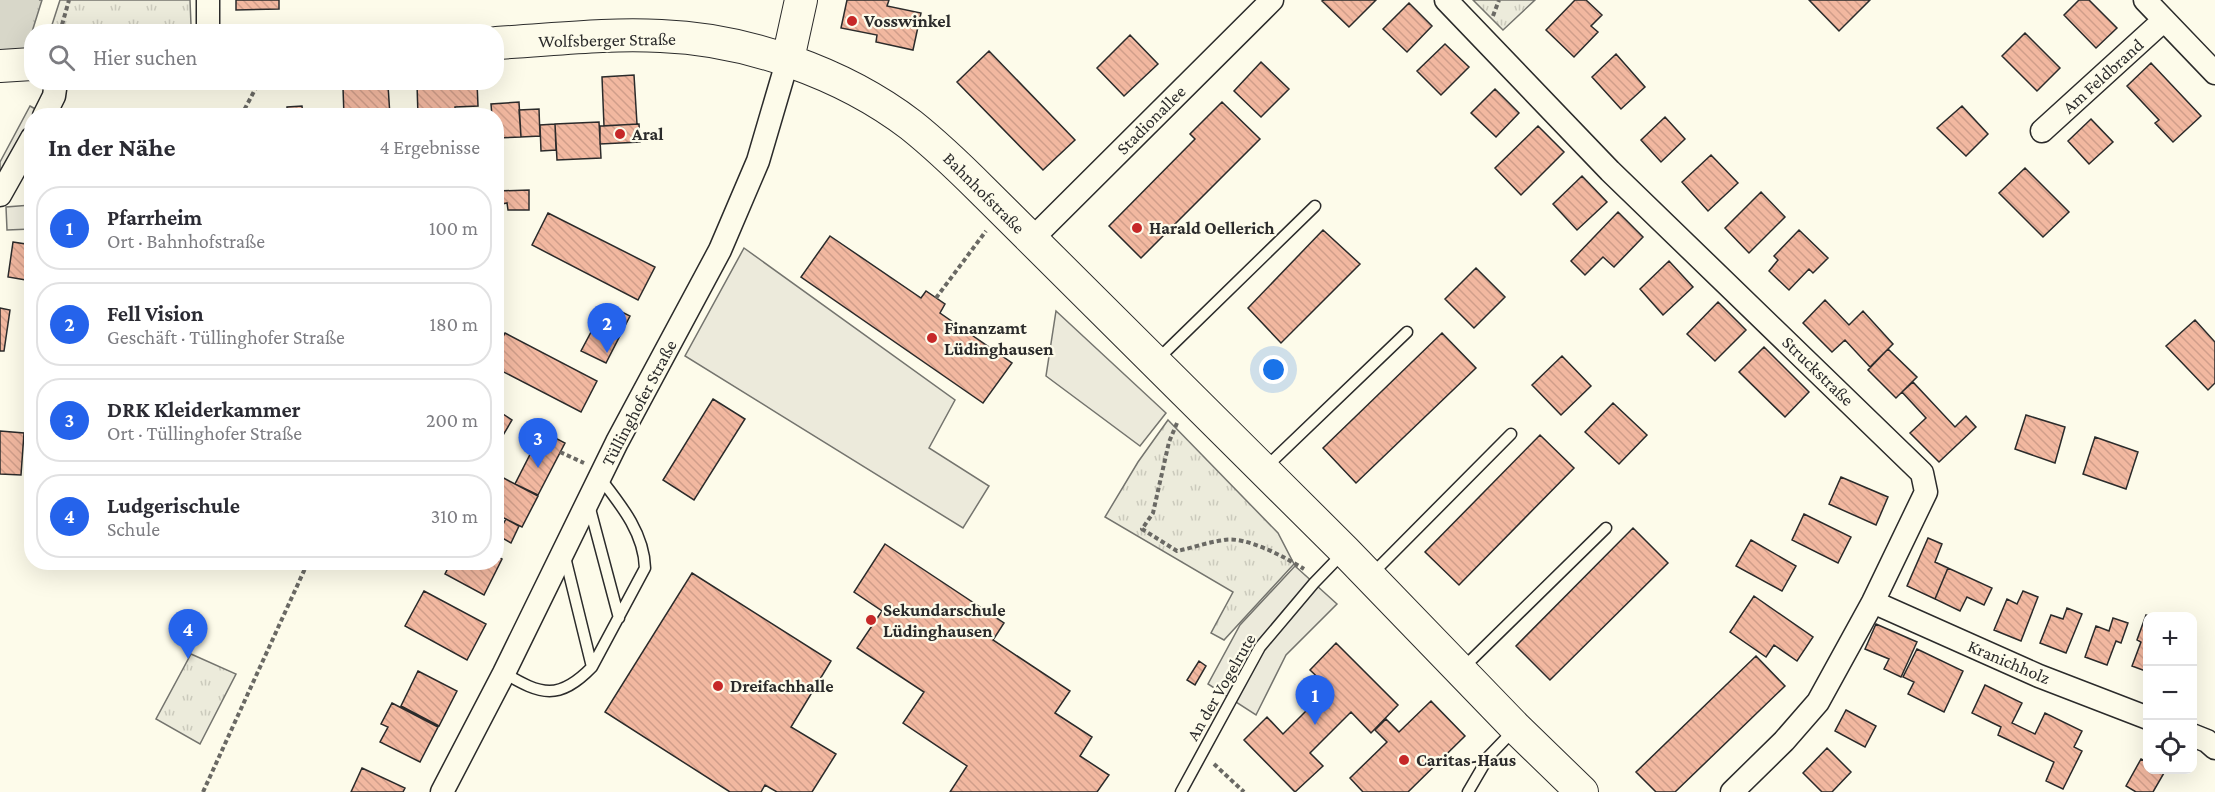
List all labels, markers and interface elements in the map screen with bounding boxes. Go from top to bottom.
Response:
place label: Vosswinkel [863,11,951,31]
marker: Vosswinkel [845,14,859,28]
search box [24,24,504,90]
street label: Wolfsberger Straße [538,29,676,51]
street label: Am Feldbrand [2059,34,2148,117]
icon: search [45,41,78,74]
text: Hier suchen [93,45,197,70]
street label: Stadionallee [1112,81,1190,159]
place label: Aral [631,124,664,144]
marker: Aral [613,127,627,141]
text: In der Nähe [48,133,176,162]
text: 4 Ergebnisse [379,136,480,158]
street label: Bahnhofstraße [939,148,1029,238]
text: Pfarrheim [107,205,202,230]
text: 1 [66,217,73,239]
text: 100 m [429,217,478,239]
place label: Harald Oellerich [1149,218,1275,238]
marker: Harald Oellerich [1130,221,1144,235]
text: Ort · Bahnhofstraße [107,230,265,252]
text: Fell Vision [107,301,204,326]
pin: 2 [588,304,626,353]
text: 2 [64,313,75,335]
text: 180 m [429,313,478,335]
place label: Finanzamt Lüdinghausen [944,318,1054,359]
text: Geschäft · Tüllinghofer Straße [107,326,345,348]
marker: Finanzamt Lüdinghausen [925,331,939,345]
street label: Struckstraße [1778,332,1858,410]
street label: Tüllinghofer Straße [597,336,681,470]
your location [1259,355,1288,384]
text: DRK Kleiderkammer [107,397,301,422]
text: 3 [65,409,74,431]
text: 200 m [426,409,478,431]
pin: 3 [518,418,558,468]
text: Ort · Tüllinghofer Straße [107,422,302,444]
text: Ludgerischule [107,493,240,518]
text: 4 [64,505,75,527]
text: 310 m [431,505,478,527]
text: Schule [107,518,160,540]
place label: Sekundarschule Lüdinghausen [883,600,1006,641]
pin: 4 [168,610,207,659]
map controls [2143,612,2197,774]
button: + [2143,612,2197,666]
marker: Sekundarschule Lüdinghausen [864,613,878,627]
street label: An der Vogelrute [1182,630,1260,744]
street label: Kranichholz [1965,636,2053,688]
button: − [2143,666,2197,720]
place label: Dreifachhalle [730,676,834,696]
pin: 1 [1296,676,1334,725]
marker: Dreifachhalle [711,679,725,693]
button: locate [2143,720,2197,774]
place label: Caritas-Haus [1416,750,1516,770]
marker: Caritas-Haus [1397,753,1411,767]

